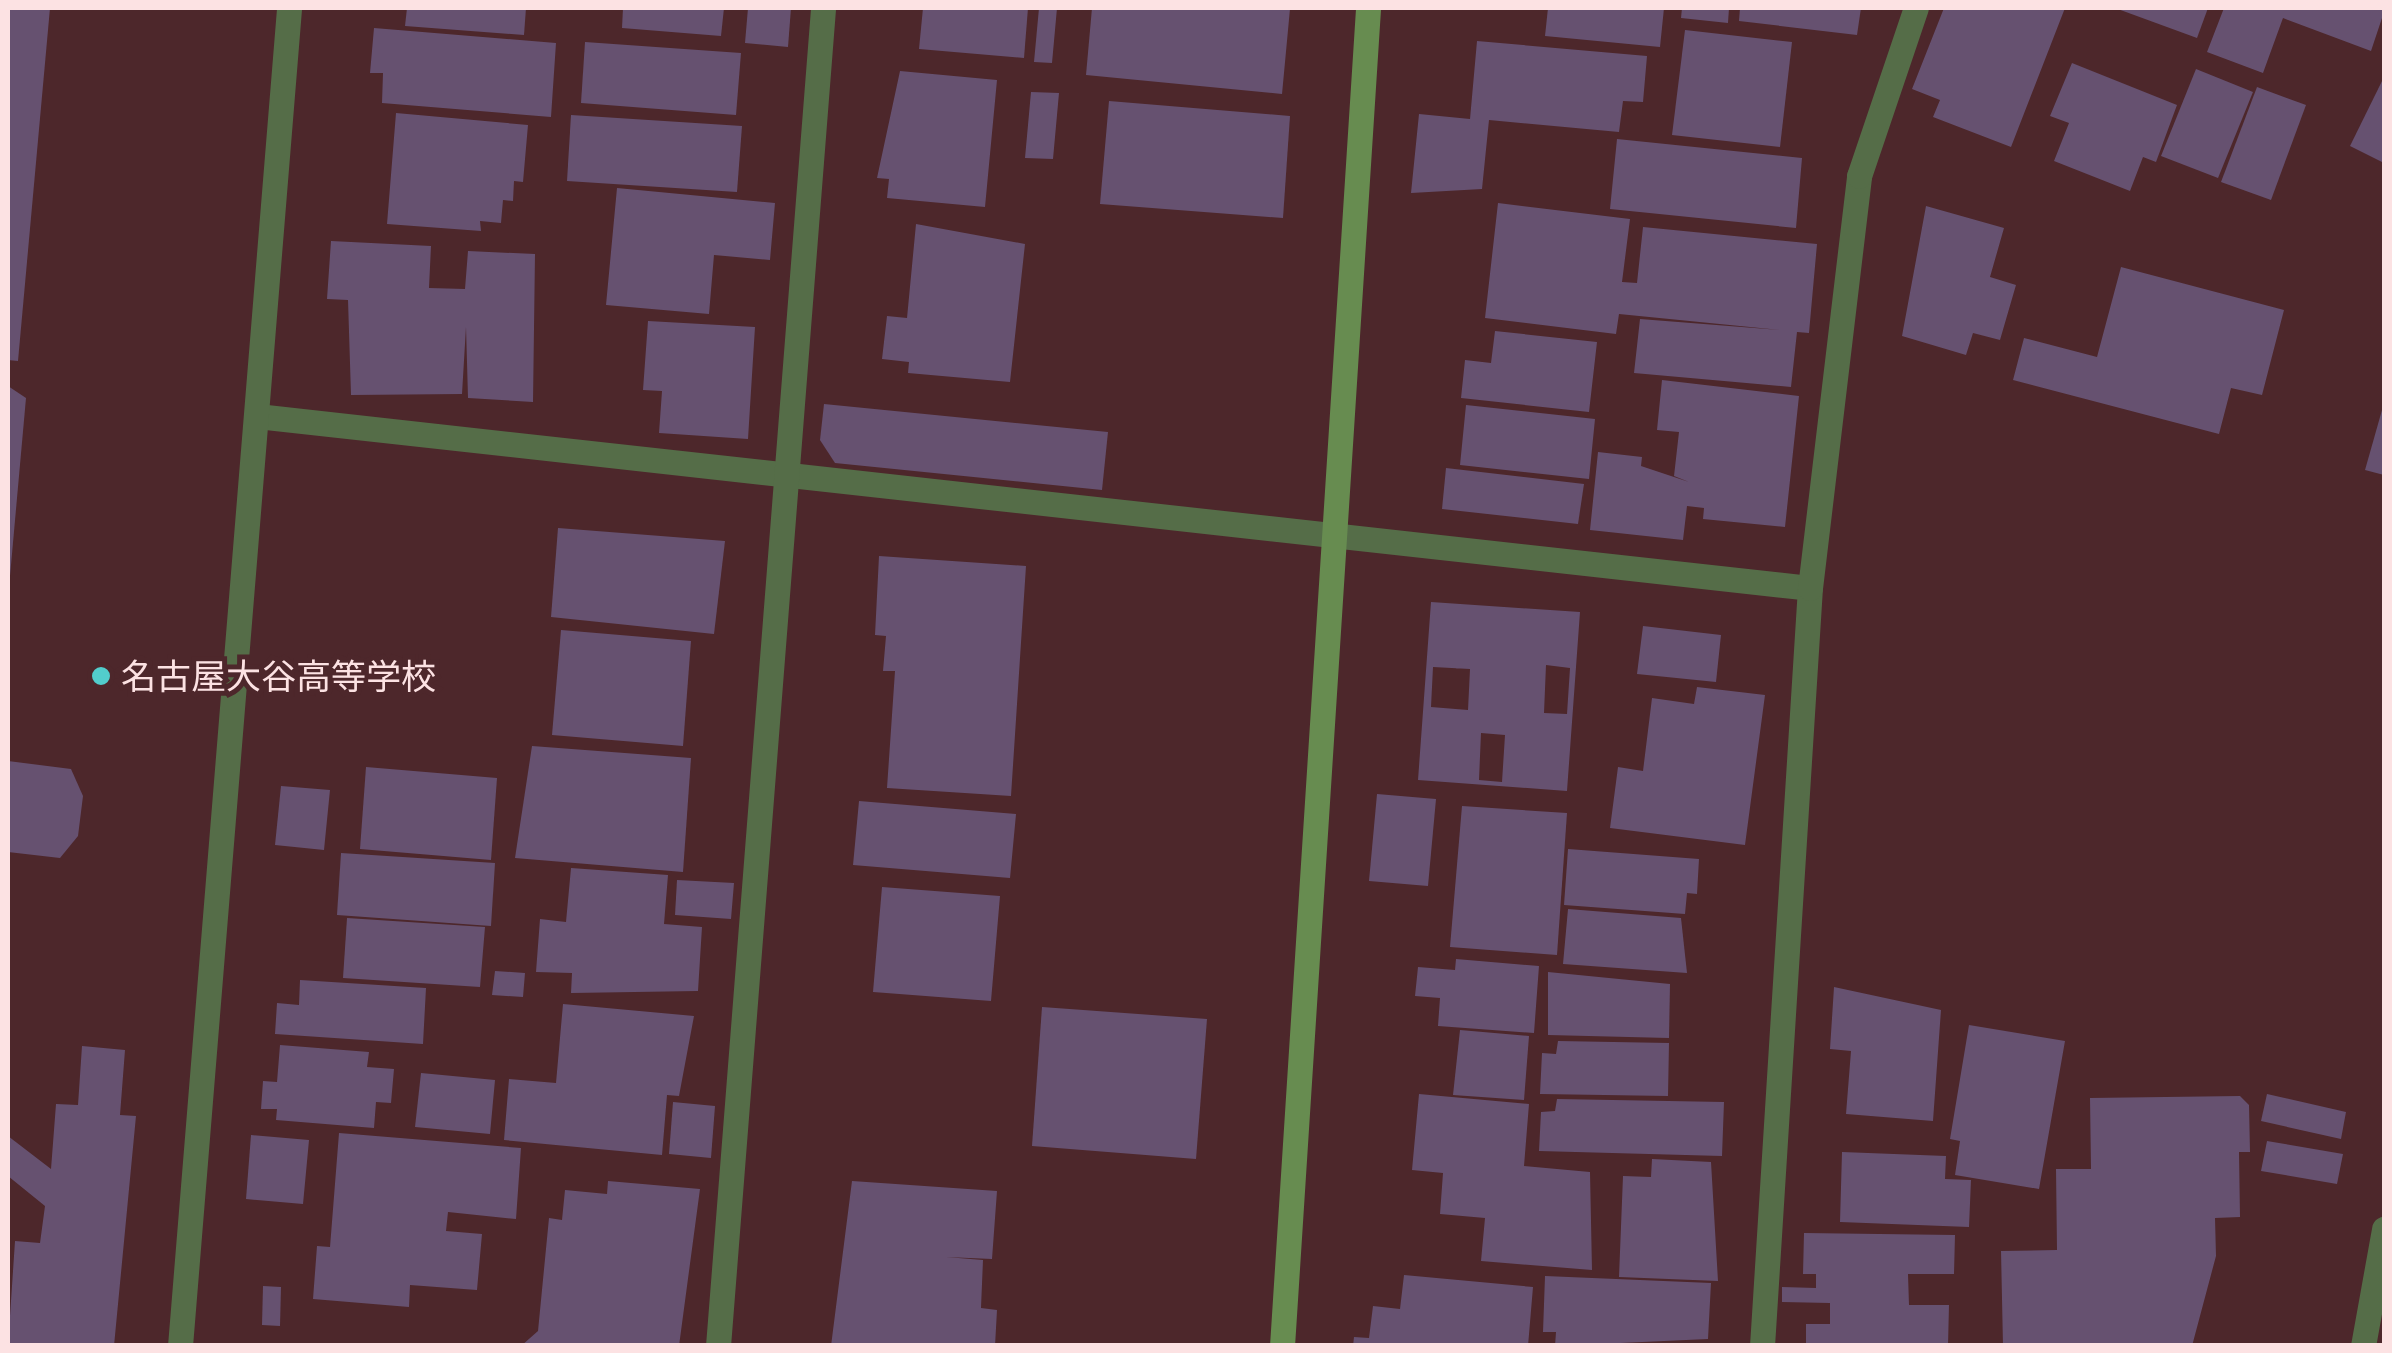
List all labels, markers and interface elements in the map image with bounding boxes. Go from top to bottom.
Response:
place label: 名古屋大谷高等学校 [121,655,436,697]
marker: 名古屋大谷高等学校 [90,665,112,687]

